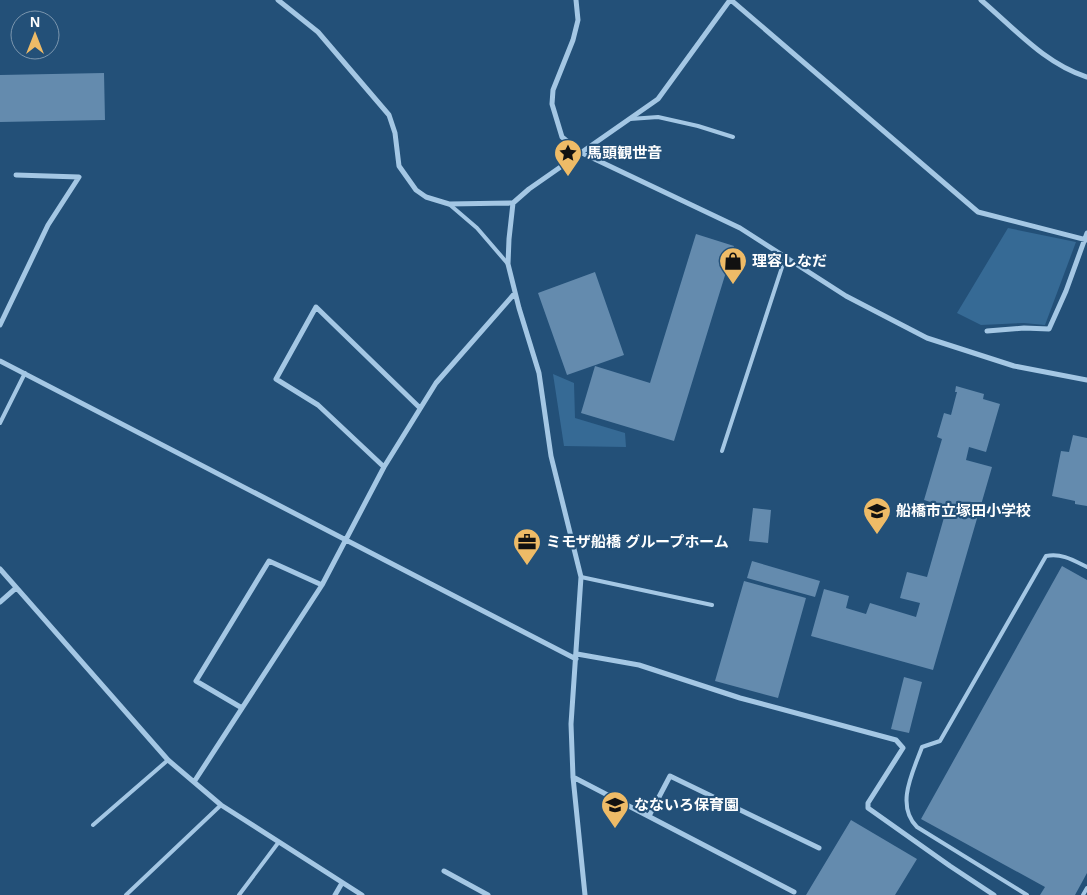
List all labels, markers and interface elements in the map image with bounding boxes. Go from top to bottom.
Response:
north arrow [10,10,60,60]
text: N [30,14,40,30]
place icon: 馬頭観世音 [553,138,583,177]
place label: 馬頭観世音 [587,144,662,161]
shop icon: 理容しなだ [718,246,748,285]
place label: 理容しなだ [752,252,827,269]
school or university icon: 船橋市立塚田小学校 [862,496,892,535]
place label: 船橋市立塚田小学校 [896,502,1031,519]
office icon: ミモザ船橋 グループホーム [512,527,542,566]
place label: ミモザ船橋 グループホーム [546,533,729,550]
school or university icon: なないろ保育園 [600,790,630,829]
place label: なないろ保育園 [634,796,739,813]

